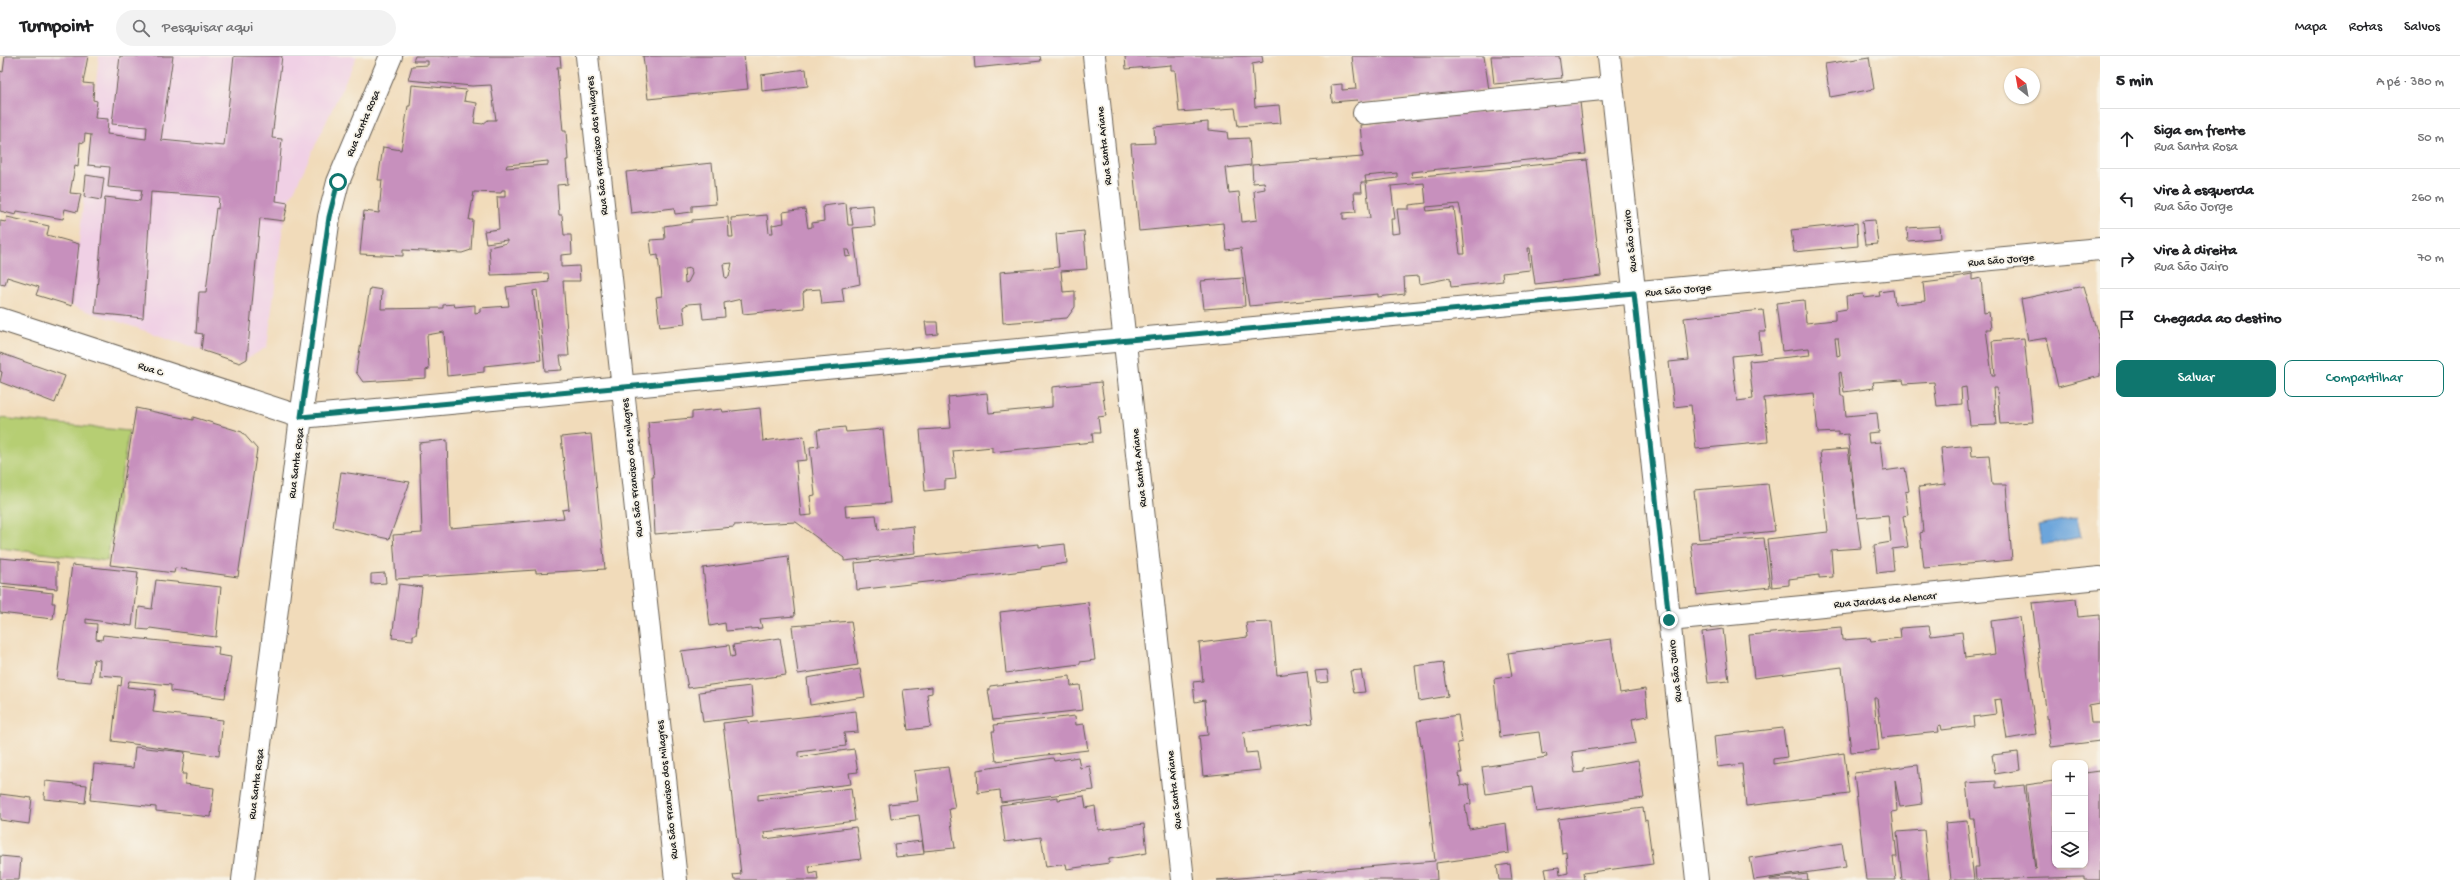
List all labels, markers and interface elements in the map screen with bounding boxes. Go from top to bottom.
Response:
search box [116,10,396,46]
text: Turnpoint [20,16,92,39]
icon: search [130,17,152,39]
text: Pesquisar aqui [162,19,253,37]
text: Mapa [2295,19,2327,36]
text: Rotas [2349,19,2382,36]
text: Salvos [2404,19,2440,36]
north arrow [2004,68,2040,104]
text: 5 min [2116,72,2153,92]
street label: Rua São Francisco dos Milagres [585,75,611,216]
text: A pé · 380 m [2376,75,2444,90]
street label: Rua Santa Rosa [344,88,384,159]
street label: Rua Santa Ariane [1095,106,1115,186]
text: Siga em frente [2154,122,2245,140]
icon: ahead [2116,128,2138,150]
text: 50 m [2417,131,2444,146]
text: Rua Santa Rosa [2154,140,2238,155]
route start [329,173,347,191]
text: Vire à esquerda [2154,182,2254,200]
icon: left [2116,188,2138,210]
text: 260 m [2411,191,2444,206]
text: Rua São Jorge [2154,200,2233,215]
street label: Rua São Jairo [1622,209,1640,273]
text: Vire à direita [2154,242,2237,260]
icon: right [2116,248,2138,270]
text: 70 m [2418,251,2444,266]
street label: Rua São Jorge [1968,252,2035,270]
text: Rua São Jairo [2154,260,2229,275]
street label: Rua São Jorge [1645,282,1712,300]
icon: arrive [2116,308,2138,330]
text: Chegada ao destino [2154,310,2281,328]
street label: Rua C [136,360,165,380]
button: Salvar [2116,360,2276,397]
button: Compartilhar [2284,360,2444,397]
street label: Rua São Francisco dos Milagres [620,397,646,538]
street label: Rua Santa Rosa [287,426,307,499]
street label: Rua Santa Ariane [1130,428,1150,508]
street label: Rua Jardas de Alencar [1833,590,1938,611]
route end [1660,611,1678,629]
street label: Rua São Jairo [1667,639,1685,703]
street label: Rua São Francisco dos Milagres [655,719,681,860]
street label: Rua Santa Rosa [247,747,267,820]
street label: Rua Santa Ariane [1165,750,1185,830]
map controls [2052,760,2088,868]
button: + [2052,760,2088,796]
button: − [2052,796,2088,832]
button: layers [2052,832,2088,868]

